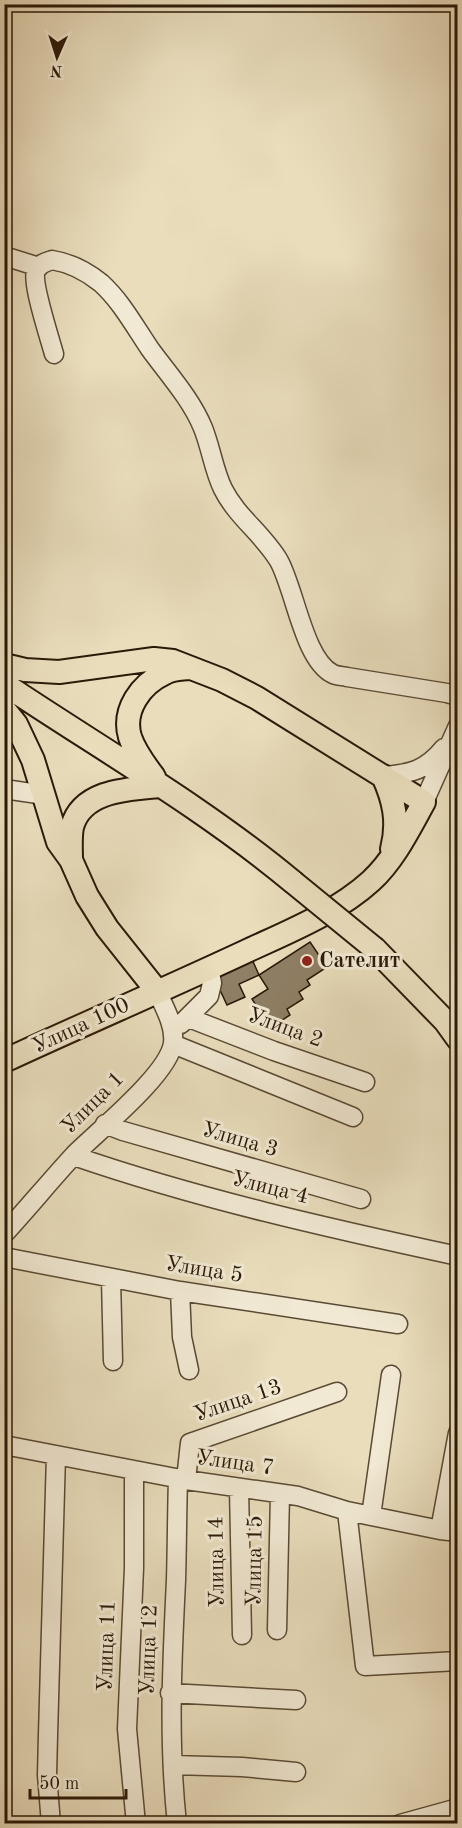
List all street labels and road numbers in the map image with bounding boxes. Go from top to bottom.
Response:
street label: Улица 100 [29,994,133,1058]
street label: Улица 2 [244,1004,326,1052]
street label: Улица 1 [57,1067,129,1139]
street label: Улица 3 [199,1119,281,1161]
street label: Улица 4 [229,1168,311,1208]
street label: Улица 5 [163,1253,245,1287]
street label: Улица 13 [191,1376,285,1426]
street label: Улица 7 [195,1447,275,1479]
street label: Улица 15 [243,1515,267,1607]
street label: Улица 14 [205,1516,229,1608]
street label: Улица 11 [94,1600,120,1692]
street label: Улица 12 [136,1604,162,1696]

